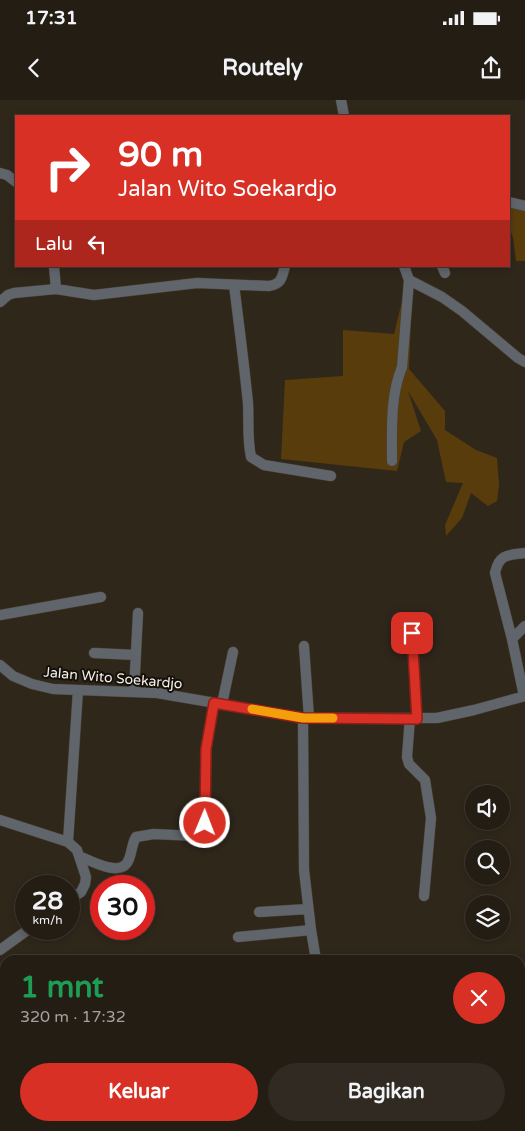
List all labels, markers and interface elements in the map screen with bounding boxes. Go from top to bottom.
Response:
text: 17:31 [25,7,78,29]
icon: back [20,54,48,82]
icon: share [477,54,505,82]
text: Routely [222,55,303,81]
text: 90 m [118,134,203,176]
icon: right [35,135,100,200]
text: Jalan Wito Soekardjo [118,176,337,202]
icon: left [83,230,111,258]
text: Lalu [35,233,73,255]
pin [391,612,433,654]
icon: arrive [398,619,426,647]
street label: Jalan Wito Soekardjo [43,663,183,693]
map controls [465,785,510,940]
button: sound [465,785,510,830]
position arrow [178,796,230,848]
button: search [465,840,510,885]
speed limit sign: 30 [90,875,155,940]
text: 28 [32,886,63,916]
button: layers [465,895,510,940]
text: km/h [32,913,63,927]
text: 1 mnt [20,969,104,1006]
button: close [453,972,505,1024]
text: 320 m · 17:32 [20,1007,126,1027]
button: Keluar [20,1063,258,1121]
button: Bagikan [268,1063,505,1121]

